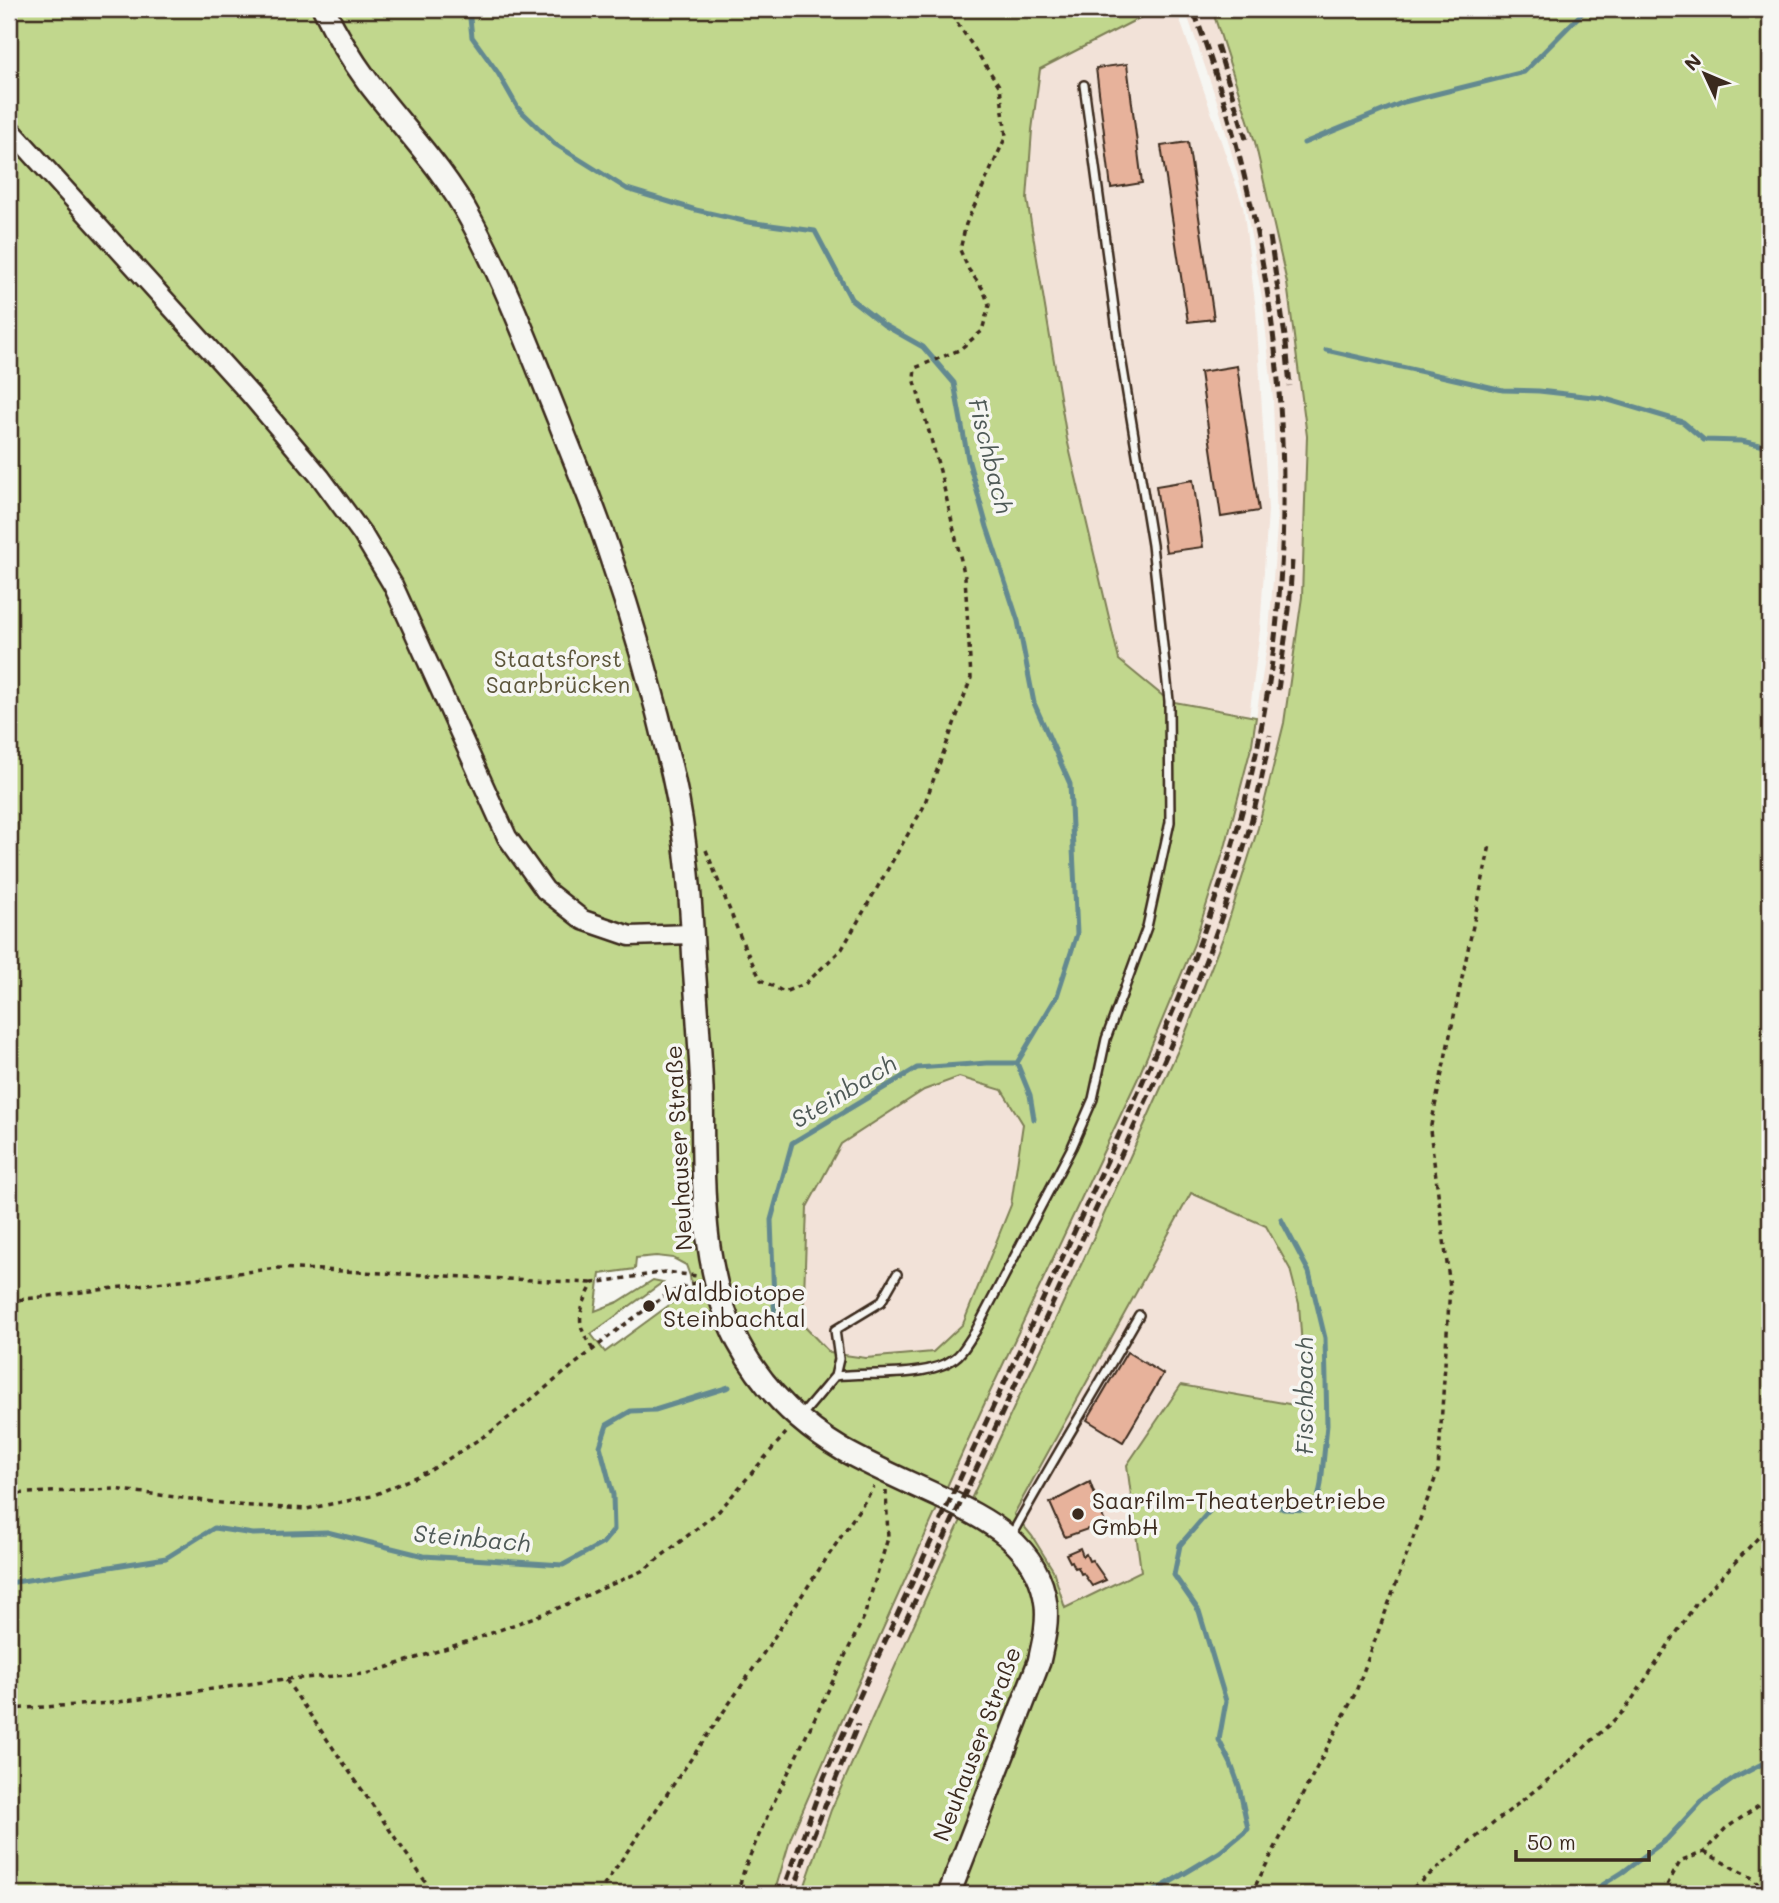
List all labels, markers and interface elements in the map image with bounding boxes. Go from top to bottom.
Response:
north arrow [1670,38,1740,108]
text: N [1678,48,1706,76]
water label: Fischbach [962,395,1021,517]
park label: Staatsforst Saarbrücken [486,643,630,699]
street label: Neuhauser Straße [658,1045,698,1252]
water label: Steinbach [785,1047,902,1134]
place label: Waldbiotope Steinbachtal [663,1277,806,1333]
marker: Waldbiotope Steinbachtal [641,1298,657,1314]
water label: Fischbach [1288,1337,1319,1455]
place label: Saarfilm-Theaterbetriebe GmbH [1092,1485,1386,1541]
marker: Saarfilm-Theaterbetriebe GmbH [1070,1506,1086,1522]
water label: Steinbach [412,1517,532,1558]
street label: Neuhauser Straße [925,1642,1027,1845]
scale bar [1516,1819,1650,1863]
text: 50 m [1527,1828,1576,1855]

